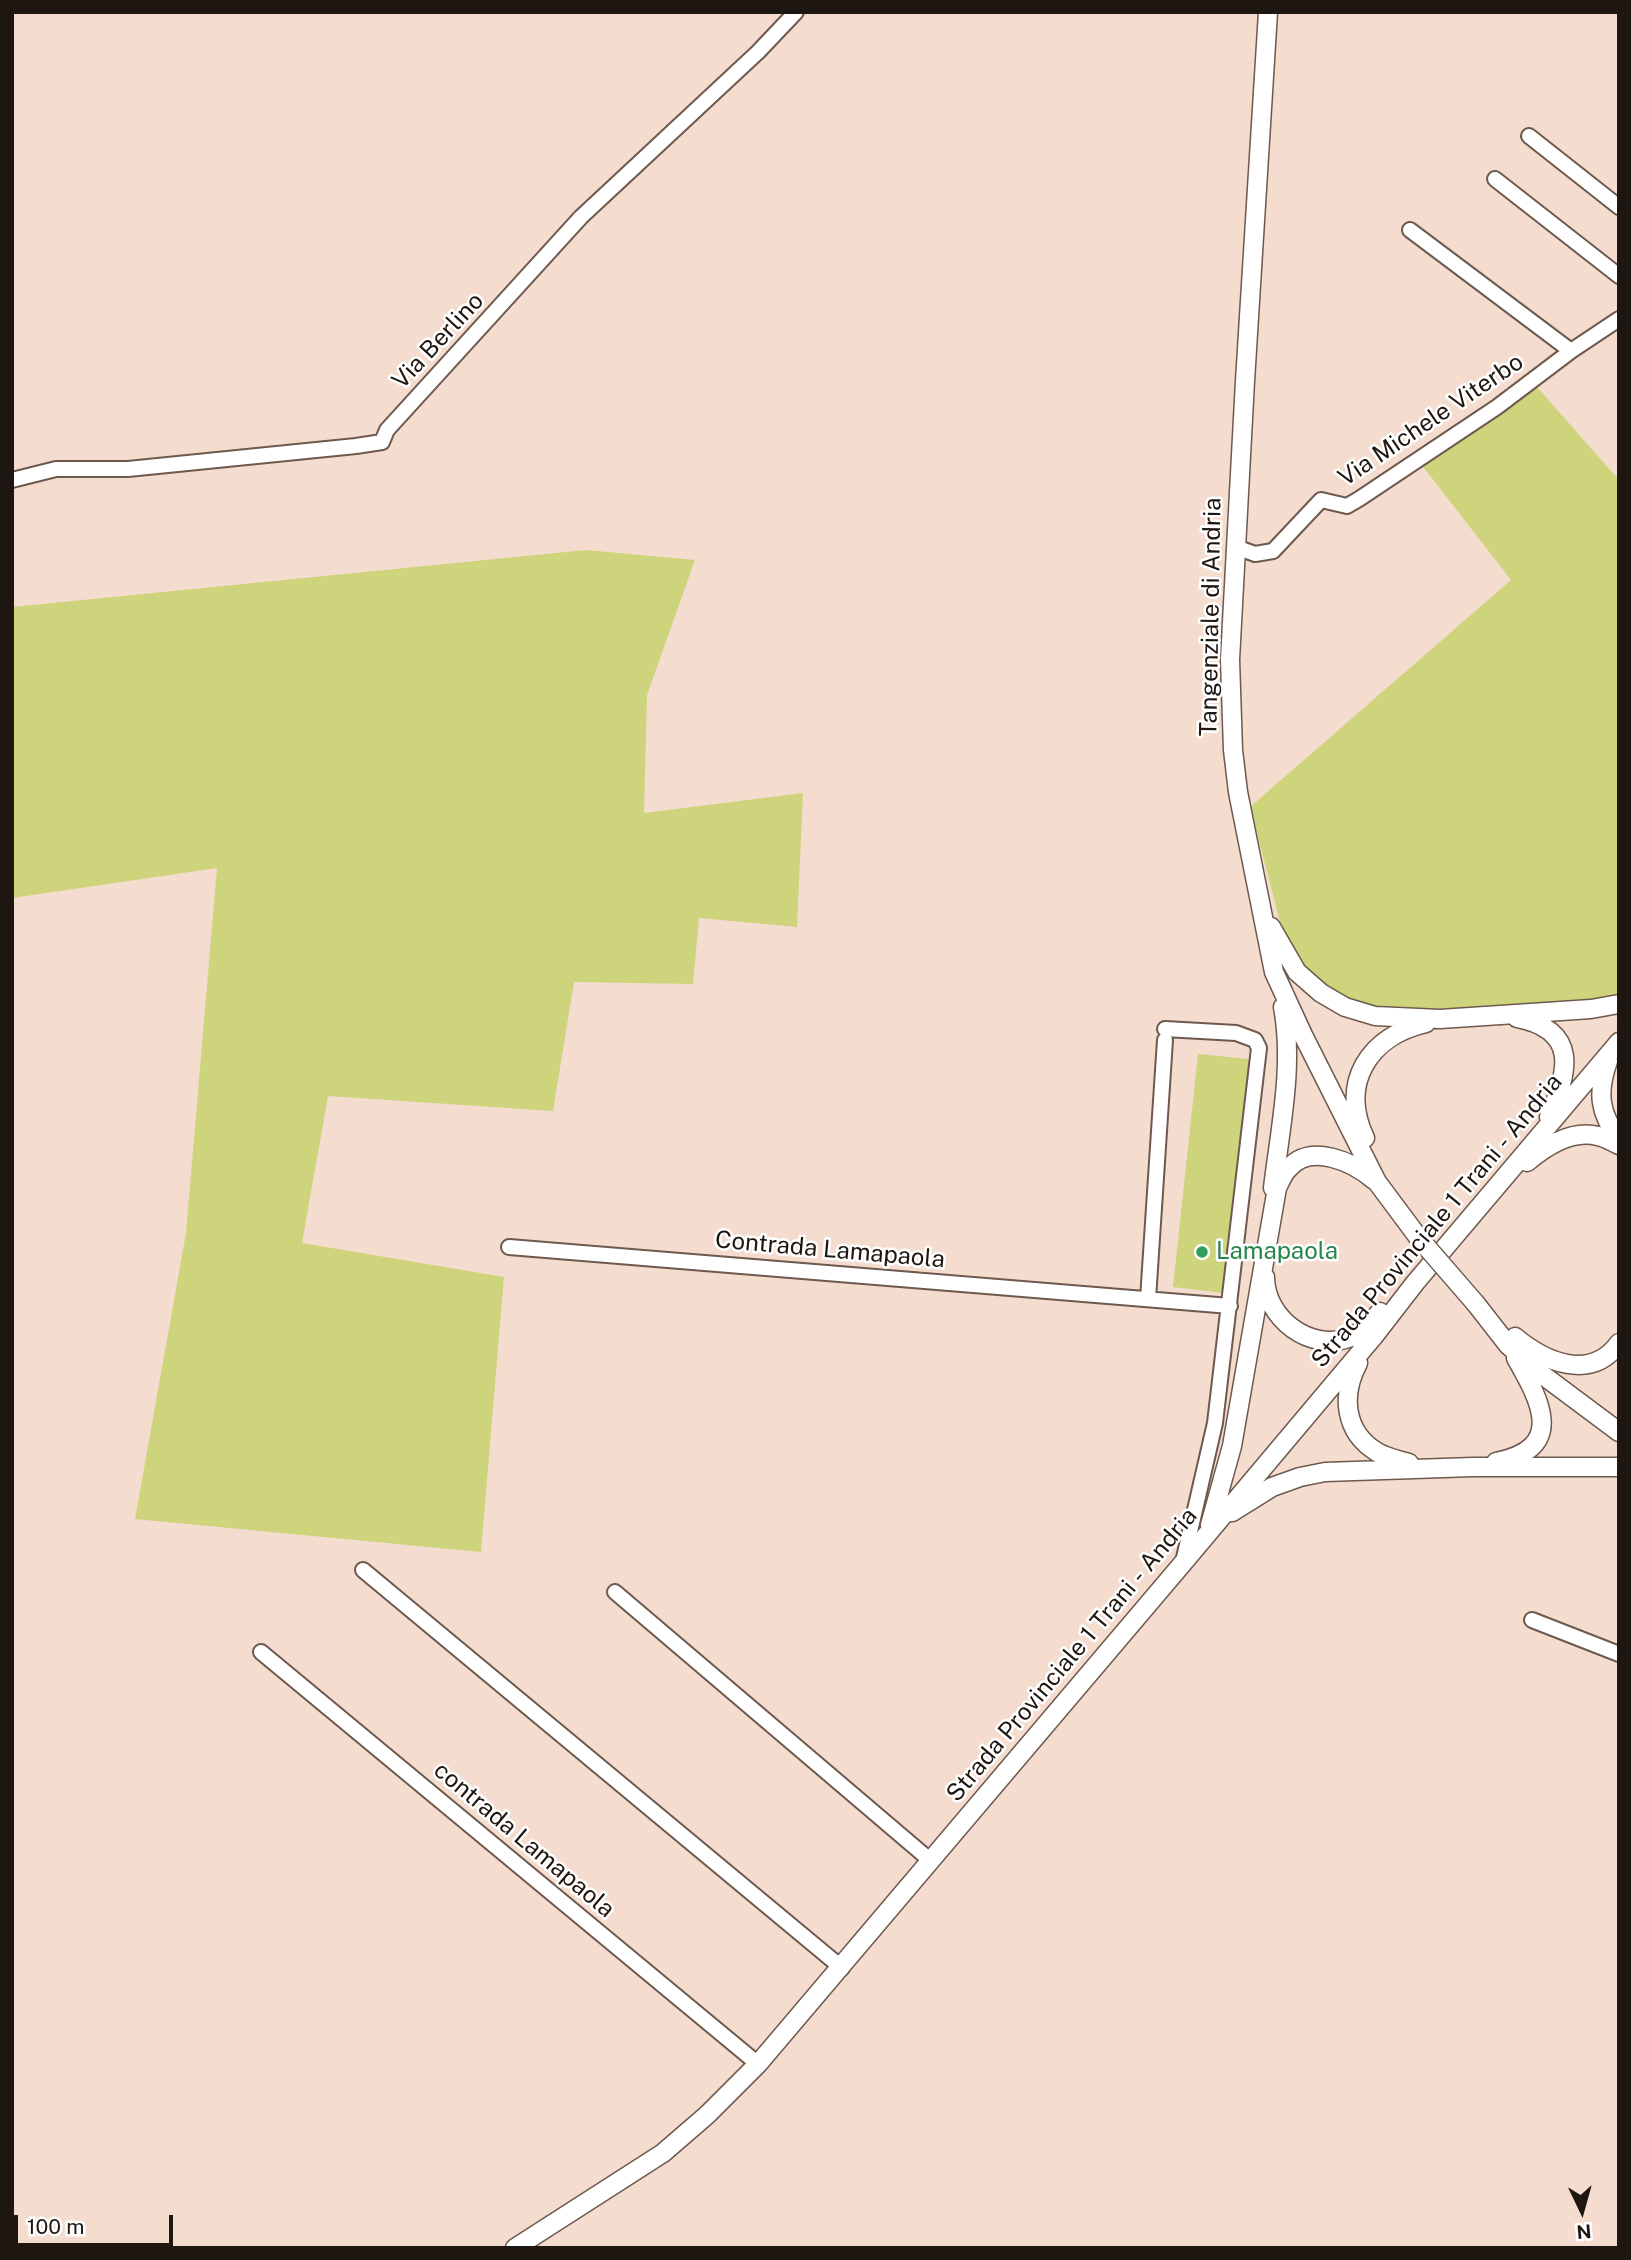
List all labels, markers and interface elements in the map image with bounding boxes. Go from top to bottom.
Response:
street label: Via Berlino [386,287,490,395]
street label: Via Michele Viterbo [1333,347,1529,493]
street label: Tangenziale di Andria [1195,497,1227,737]
street label: Strada Provinciale 1 Trani - Andria [1306,1068,1568,1374]
street label: Contrada Lamapaola [714,1226,946,1274]
place label: Lamapaola [1216,1238,1338,1266]
marker: Lamapaola [1194,1244,1210,1260]
street label: Strada Provinciale 1 Trani - Andria [941,1502,1203,1808]
street label: contrada Lamapaola [428,1756,620,1924]
north arrow [1547,2176,1617,2246]
scale bar [18,2200,177,2244]
text: 100 m [27,2214,84,2239]
text: N [1575,2220,1592,2244]

